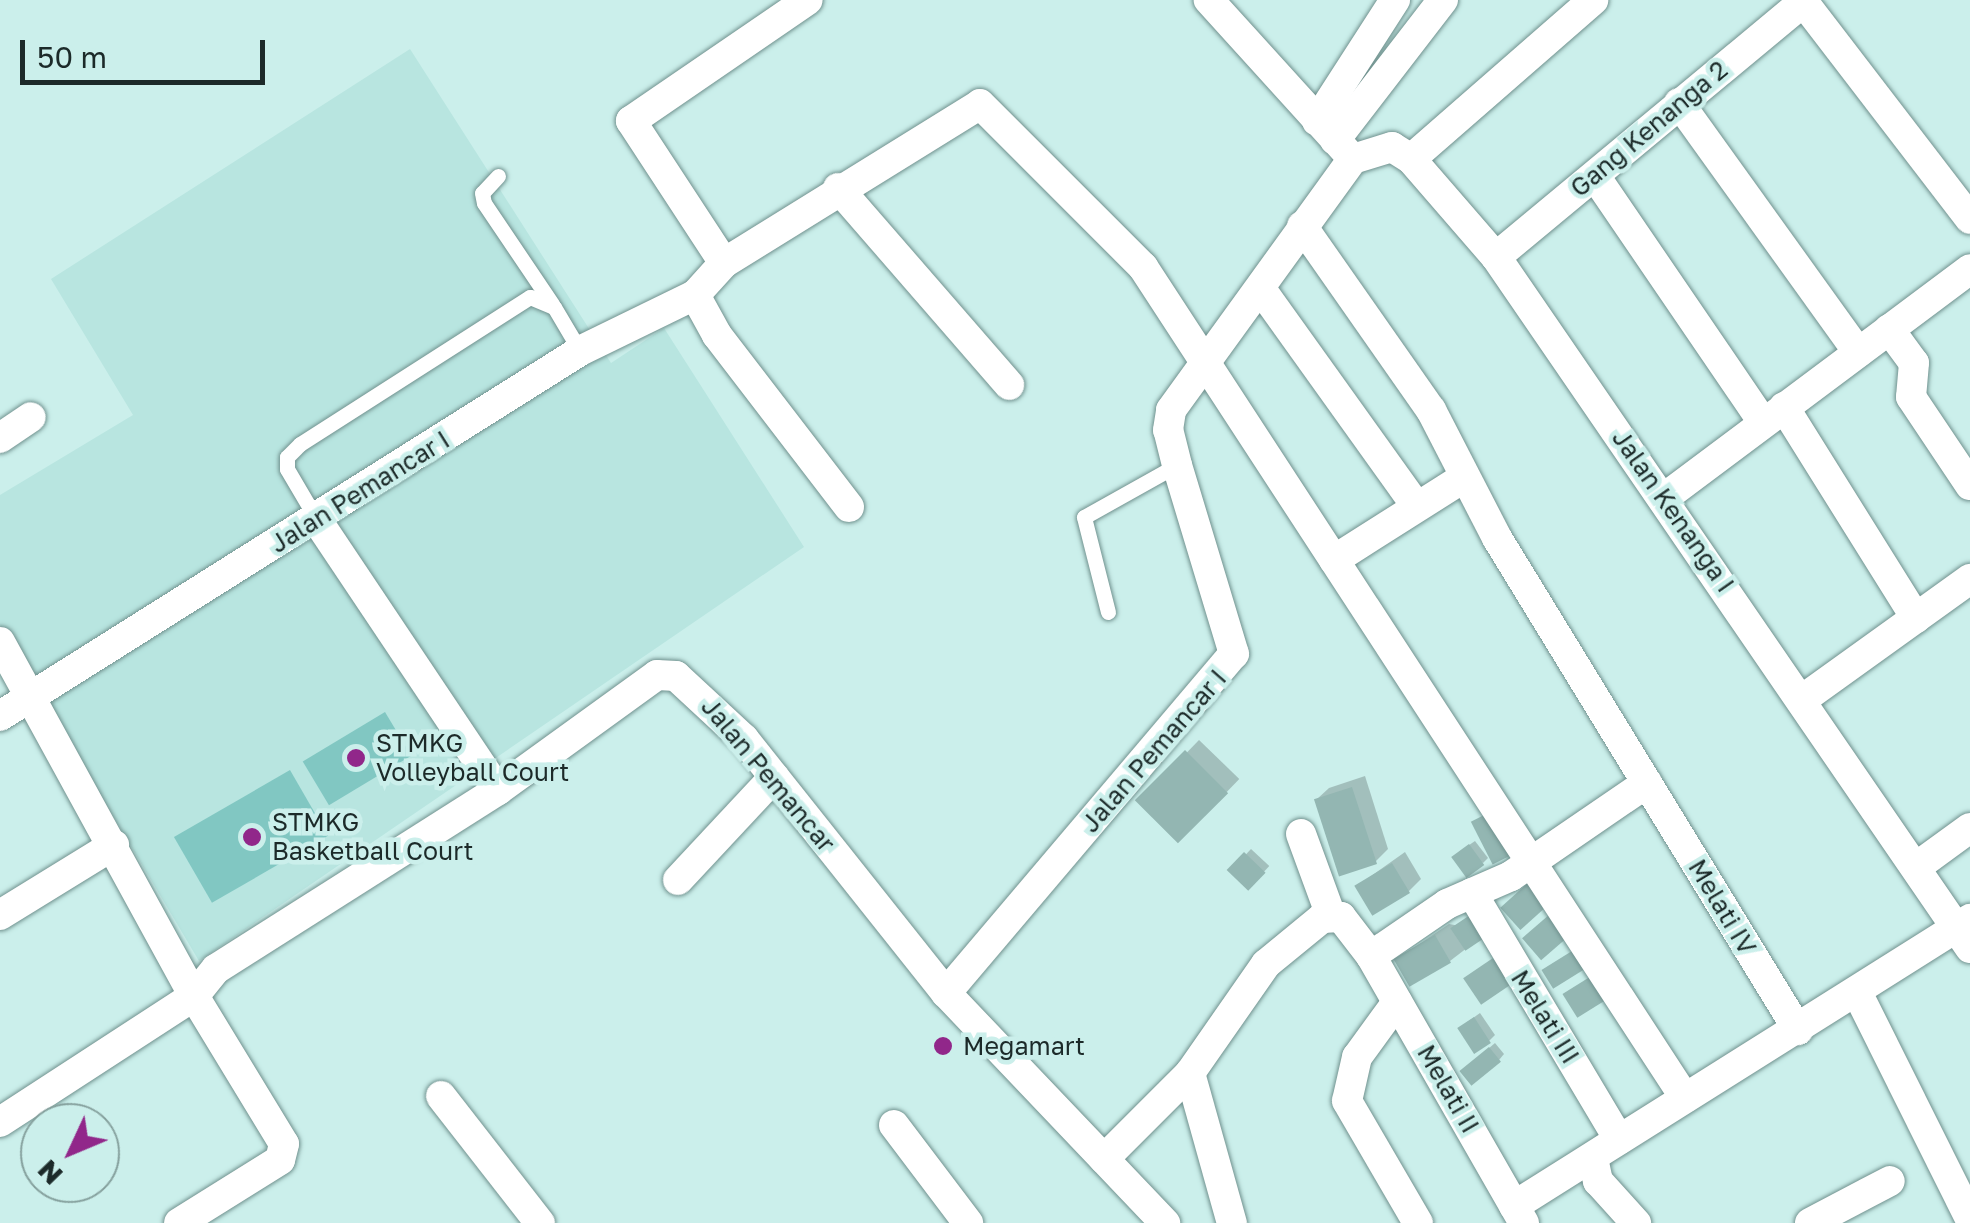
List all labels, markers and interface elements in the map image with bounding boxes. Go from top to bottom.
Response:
scale bar [25,20,270,82]
text: 50 m [37,39,107,75]
street label: Gang Kenanga 2 [1565,55,1733,203]
street label: Jalan Kenanga I [1606,424,1740,598]
street label: Jalan Pemancar I [265,425,455,559]
street label: Jalan Pemancar I [1075,664,1233,838]
street label: Jalan Pemancar [695,692,841,858]
place label: STMKG Volleyball Court [376,729,569,788]
marker: STMKG Volleyball Court [345,747,367,769]
place label: STMKG Basketball Court [272,808,473,867]
marker: STMKG Basketball Court [241,826,263,848]
street label: Melati IV [1682,854,1762,960]
street label: Melati III [1505,965,1585,1069]
place label: Megamart [963,1031,1085,1061]
marker: Megamart [932,1035,954,1057]
street label: Melati II [1411,1040,1485,1138]
north arrow [20,1103,120,1203]
text: N [30,1154,69,1192]

